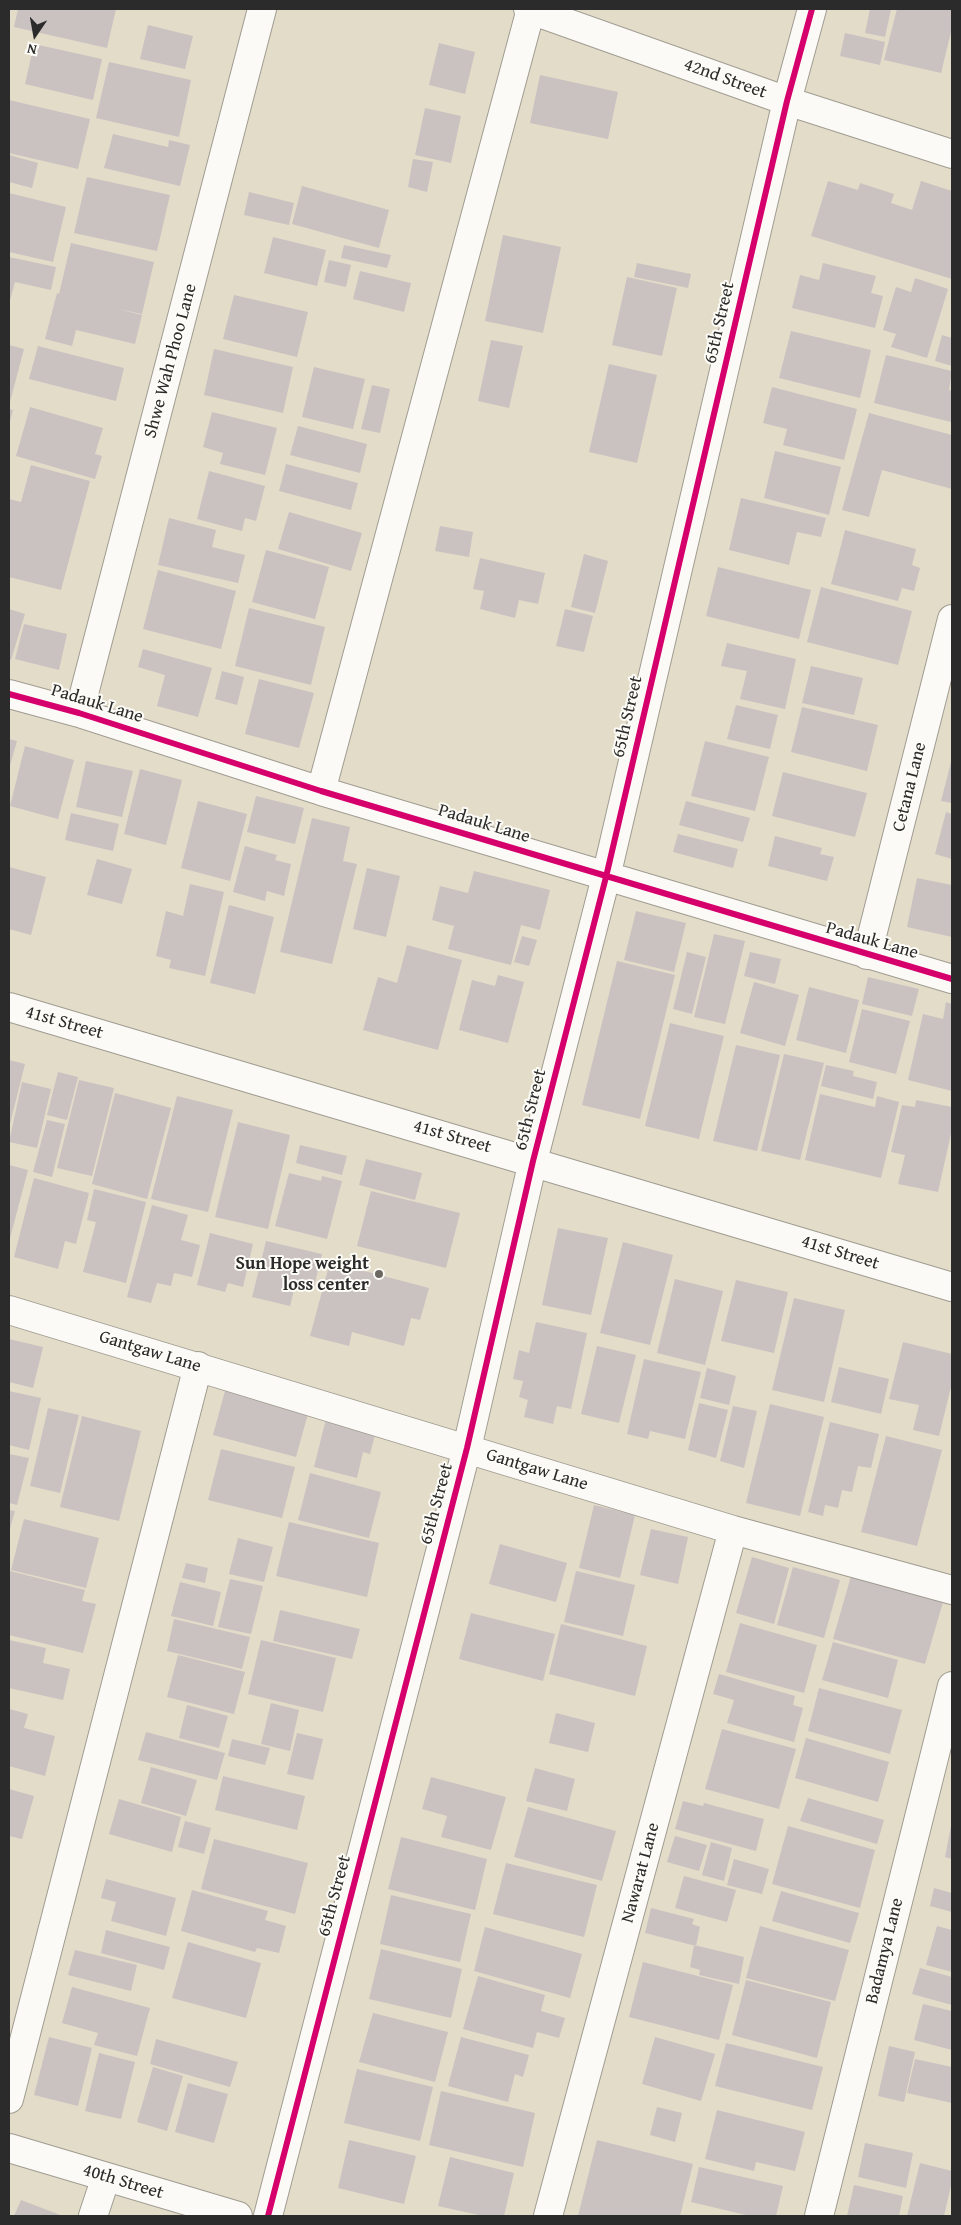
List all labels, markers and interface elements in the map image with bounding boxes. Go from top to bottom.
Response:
north arrow [10,10,60,60]
text: N [25,39,39,60]
street label: 42nd Street [681,54,769,104]
street label: 65th Street [700,280,740,366]
street label: Shwe Wah Phoo Lane [140,281,202,441]
street label: 65th Street [608,674,648,760]
street label: Padauk Lane [48,680,146,728]
street label: Cetana Lane [888,740,932,834]
street label: Padauk Lane [435,800,533,848]
street label: Padauk Lane [823,918,921,964]
street label: 41st Street [22,1002,106,1044]
street label: 65th Street [510,1067,552,1153]
street label: 41st Street [410,1116,494,1158]
street label: 41st Street [798,1231,882,1275]
place label: Sun Hope weight loss center [236,1253,369,1296]
marker: Sun Hope weight loss center [373,1268,385,1280]
street label: Gantgaw Lane [96,1326,204,1378]
street label: Gantgaw Lane [483,1444,591,1496]
street label: 65th Street [416,1461,458,1547]
street label: Nawarat Lane [617,1820,665,1926]
street label: 65th Street [314,1853,356,1939]
street label: Badamya Lane [861,1896,909,2006]
street label: 40th Street [80,2159,166,2205]

